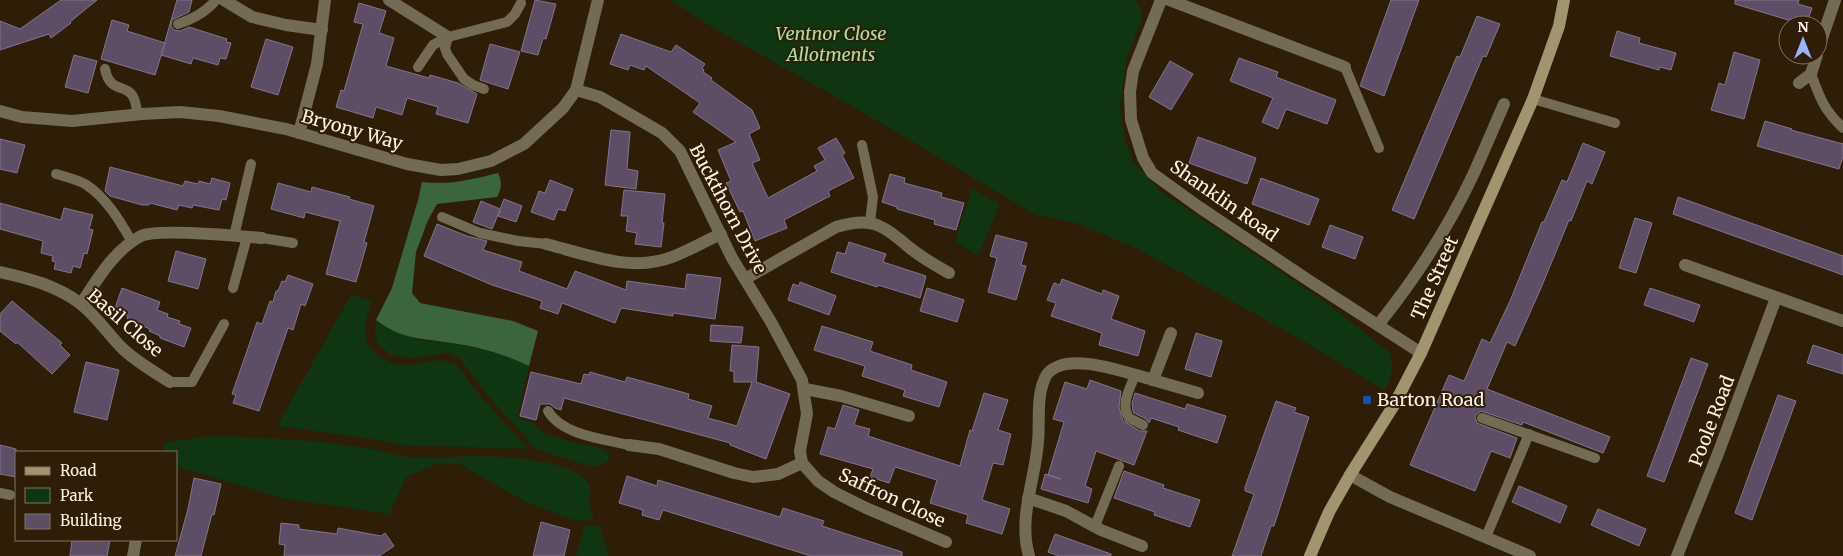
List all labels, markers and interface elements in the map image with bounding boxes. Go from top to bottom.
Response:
north arrow [1778,15,1828,65]
text: N [1797,18,1809,36]
park label: Ventnor Close Allotments [775,22,887,66]
street label: Bryony Way [299,104,406,155]
street label: Buckthorn Drive [685,140,772,278]
street label: Shanklin Road [1166,155,1283,246]
street label: The Street [1406,232,1463,323]
street label: Basil Close [83,284,168,362]
street label: Poole Road [1684,372,1739,470]
place label: Barton Road [1377,388,1485,411]
marker: Barton Road [1361,394,1373,406]
legend [15,451,178,541]
text: Road [60,461,96,480]
street label: Saffron Close [835,463,949,532]
text: Park [60,486,94,505]
text: Building [60,511,122,530]

